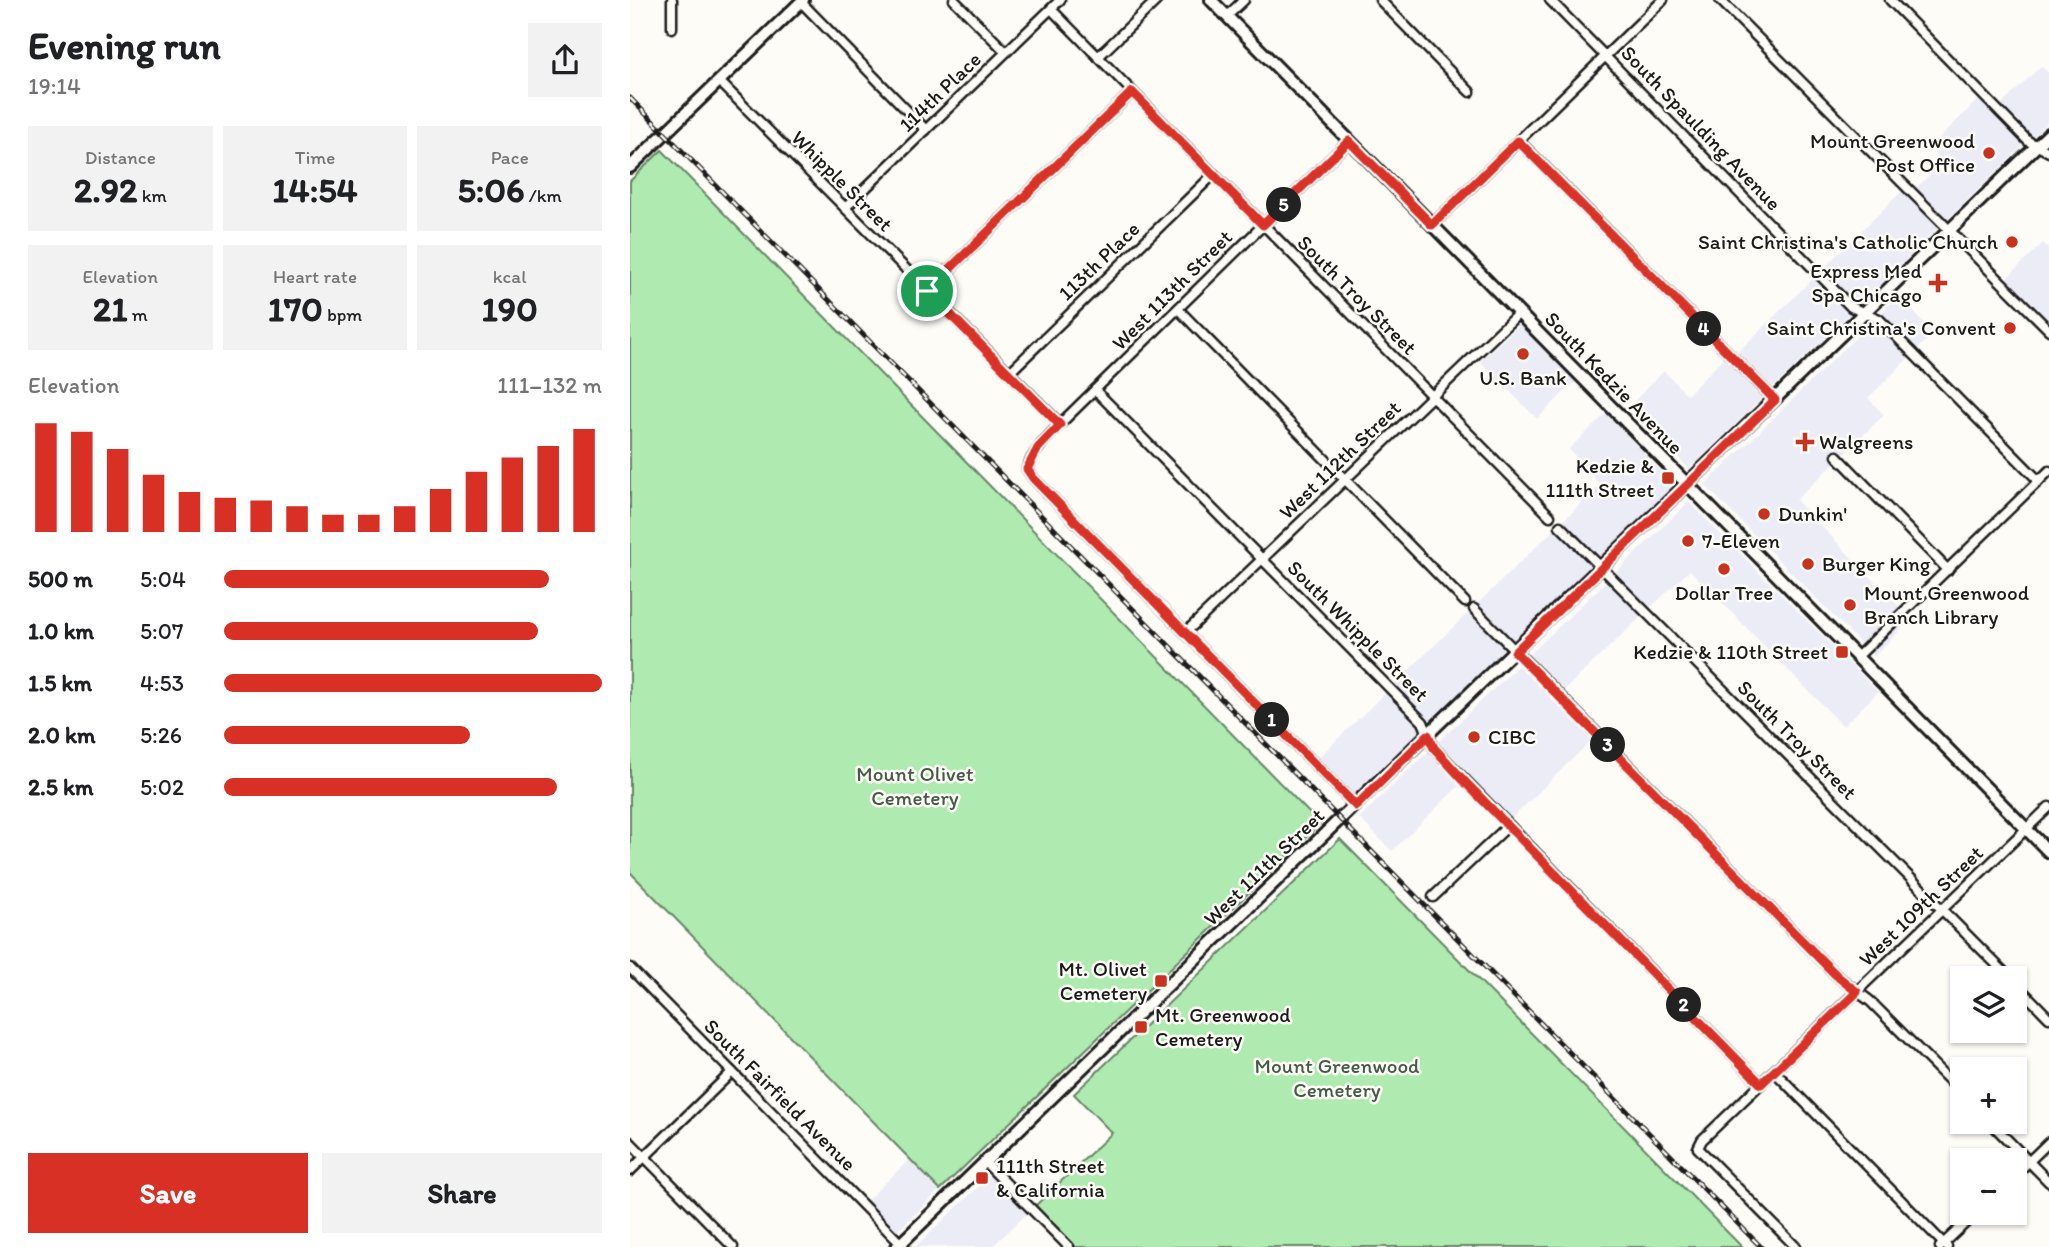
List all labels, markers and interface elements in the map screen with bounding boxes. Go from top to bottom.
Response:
text: Evening run [28,23,221,69]
button: share [528,23,602,97]
street label: South Spaulding Avenue [1616,40,1787,215]
street label: 114th Place [894,46,986,137]
text: 19:14 [28,72,81,100]
street label: Whipple Street [787,125,898,236]
place label: Mount Greenwood Post Office [1810,128,1976,177]
marker: Mount Greenwood Post Office [1981,145,1997,161]
text: Distance [85,146,156,169]
text: Time [295,146,335,169]
text: Pace [491,146,529,169]
text: 2.92 [74,169,138,211]
text: 14:54 [272,169,358,211]
text: 5:06 [457,169,524,211]
text: km [138,184,167,207]
text: /km [524,184,562,207]
pin: 5 [1266,188,1302,222]
text: 5 [1279,193,1288,216]
street label: 113th Place [1053,216,1144,305]
street label: West 113th Street [1106,224,1237,355]
place label: Saint Christina's Catholic Church [1698,229,1999,254]
street label: South Troy Street [1292,230,1422,360]
marker: Saint Christina's Catholic Church [2004,234,2020,250]
place label: Express Med Spa Chicago [1810,258,1923,307]
pin [897,261,957,321]
text: Elevation [83,265,158,288]
text: Heart rate [273,265,357,288]
text: kcal [493,265,527,288]
icon: arrive [908,272,946,310]
marker: Express Med Spa Chicago [1928,273,1948,293]
text: 21 [93,288,128,330]
text: 170 [268,288,323,330]
text: 190 [482,288,538,330]
text: m [128,303,148,326]
text: bpm [323,303,362,326]
street label: South Kedzie Avenue [1540,306,1689,459]
pin: 4 [1686,312,1722,346]
place label: Saint Christina's Convent [1767,315,1996,340]
text: 4 [1698,317,1709,340]
marker: Saint Christina's Convent [2002,320,2018,336]
marker: U.S. Bank [1515,346,1531,362]
place label: U.S. Bank [1479,365,1567,390]
text: Elevation [28,371,119,399]
text: 111–132 m [497,371,602,399]
street label: West 112th Street [1274,395,1406,524]
place label: Walgreens [1819,429,1913,454]
marker: Walgreens [1797,434,1813,450]
place label: Kedzie & 111th Street [1546,453,1654,502]
marker: Kedzie & 111th Street [1660,470,1676,486]
place label: Dunkin' [1778,501,1847,526]
marker: Dunkin' [1756,506,1772,522]
place label: 7-Eleven [1702,528,1780,553]
marker: 7-Eleven [1680,533,1696,549]
place label: Burger King [1822,551,1931,576]
street label: South Whipple Street [1282,555,1434,707]
marker: Burger King [1800,556,1816,572]
marker: Dollar Tree [1716,561,1732,577]
text: 500 m [28,565,93,593]
text: 5:04 [140,565,186,593]
place label: Dollar Tree [1675,580,1773,605]
place label: Mount Greenwood Branch Library [1864,580,2030,629]
marker: Mount Greenwood Branch Library [1842,597,1858,613]
text: 1.0 km [28,617,94,645]
text: 5:07 [140,617,183,645]
place label: Kedzie & 110th Street [1633,639,1828,664]
marker: Kedzie & 110th Street [1834,644,1850,660]
text: 1.5 km [28,669,92,697]
text: 4:53 [140,669,184,697]
street label: South Troy Street [1732,675,1862,805]
pin: 1 [1254,702,1290,738]
text: 1 [1267,708,1276,731]
text: 2.0 km [28,721,96,749]
text: 5:26 [140,721,182,749]
place label: CIBC [1488,724,1536,749]
pin: 3 [1590,728,1626,762]
marker: CIBC [1466,729,1482,745]
text: 3 [1602,733,1613,756]
park label: Mount Olivet Cemetery [856,761,974,810]
text: 2.5 km [28,773,93,801]
text: 5:02 [140,773,184,801]
street label: West 111th Street [1198,803,1329,931]
street label: West 109th Street [1853,840,1988,971]
place label: Mt. Olivet Cemetery [1059,956,1147,1005]
map controls [1950,966,2027,1225]
button: layers [1950,966,2027,1043]
marker: Mt. Olivet Cemetery [1153,973,1169,989]
pin: 2 [1666,988,1702,1023]
text: 2 [1679,993,1689,1016]
place label: Mt. Greenwood Cemetery [1155,1002,1291,1051]
street label: South Fairfield Avenue [699,1013,862,1176]
marker: Mt. Greenwood Cemetery [1133,1019,1149,1035]
park label: Mount Greenwood Cemetery [1254,1053,1420,1102]
button: + [1950,1057,2027,1134]
button: − [1950,1148,2027,1225]
button: Save [28,1153,308,1233]
button: Share [322,1153,602,1233]
place label: 111th Street & California [996,1153,1105,1202]
marker: 111th Street & California [974,1170,990,1186]

